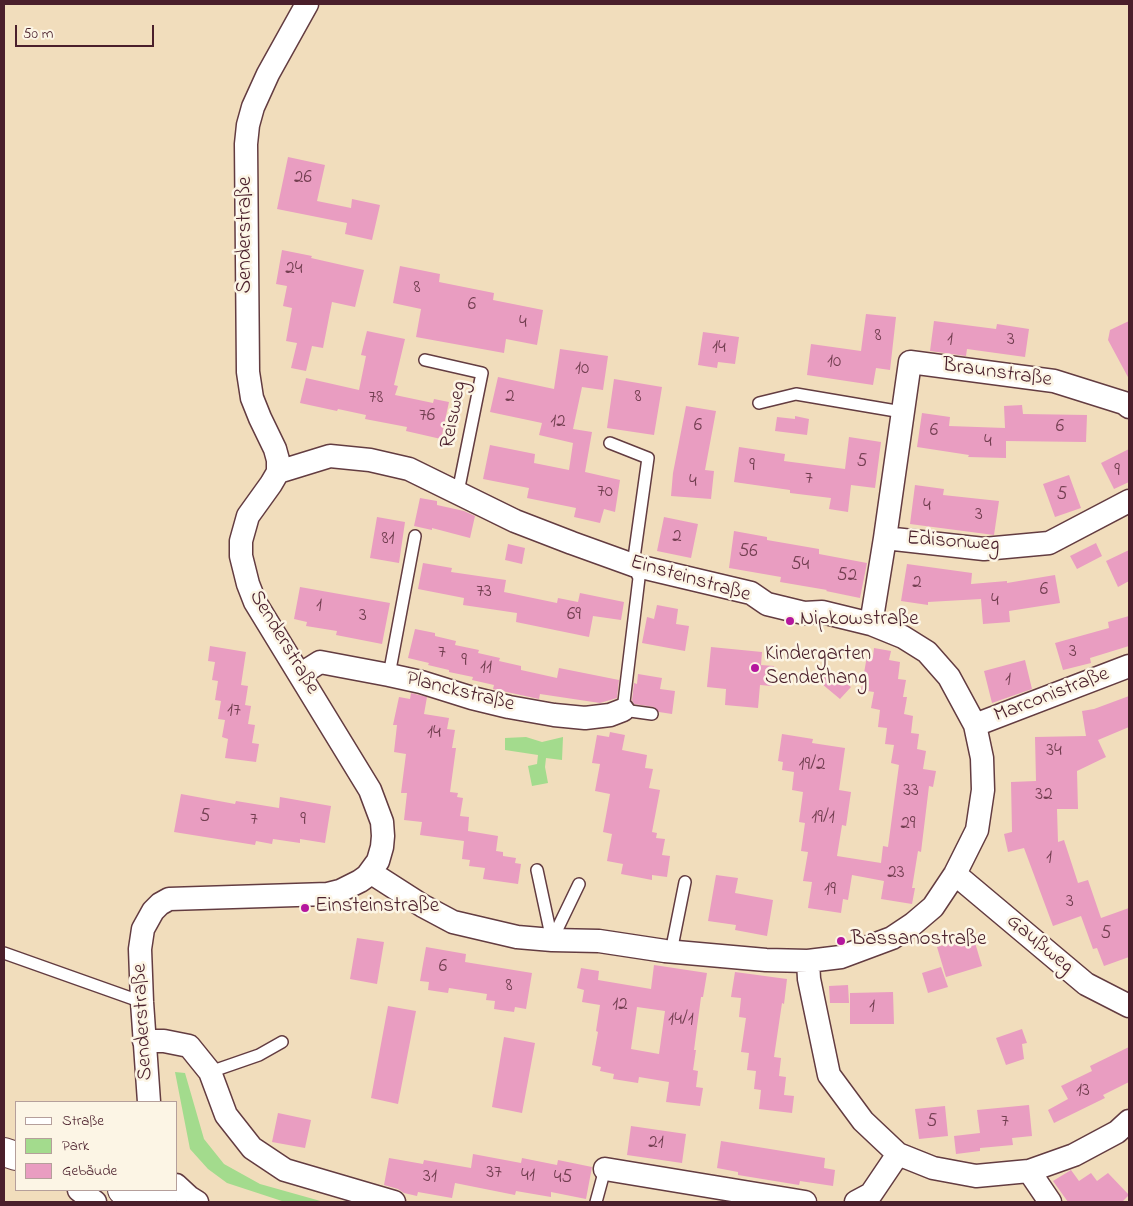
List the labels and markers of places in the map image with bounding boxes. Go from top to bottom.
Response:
place label: Nipkowstraße [800,608,919,634]
marker: Nipkowstraße [784,615,796,627]
place label: Kindergarten Senderhang [765,643,871,693]
marker: Kindergarten Senderhang [749,662,761,674]
place label: Einsteinstraße [315,895,439,921]
marker: Einsteinstraße [299,902,311,914]
place label: Bassanostraße [851,928,986,954]
marker: Bassanostraße [835,935,847,947]

